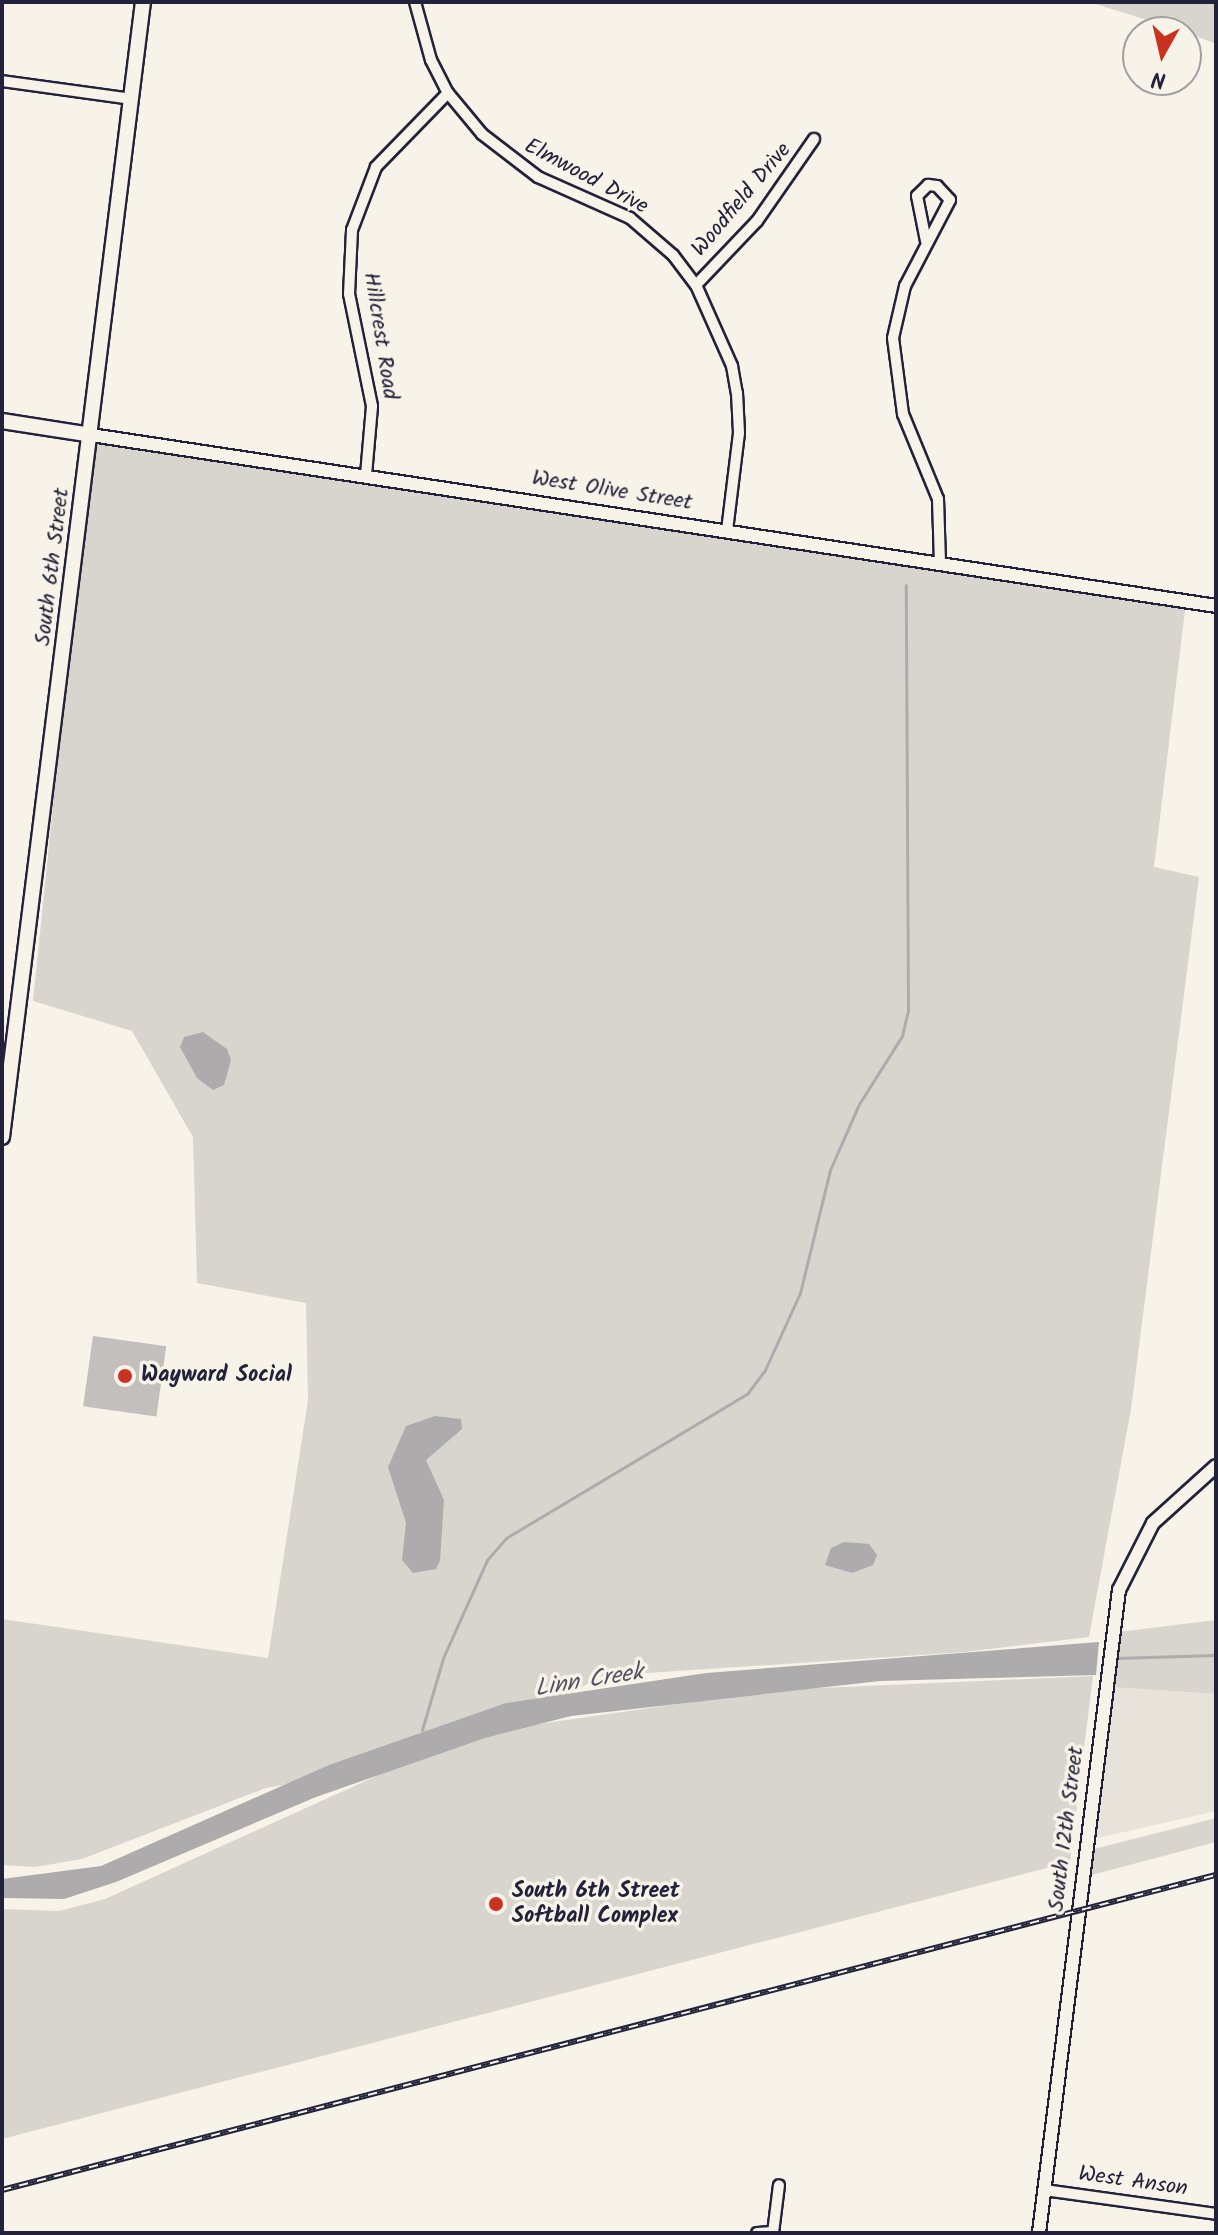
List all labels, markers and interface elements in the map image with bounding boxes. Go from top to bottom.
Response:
north arrow [1122,16,1202,96]
text: N [1150,60,1168,97]
street label: Elmwood Drive [520,133,652,221]
street label: Woodfield Drive [687,138,797,262]
street label: Hillcrest Road [357,270,403,402]
street label: West Olive Street [530,465,694,517]
street label: South 6th Street [30,487,76,647]
place label: Wayward Social [141,1363,292,1389]
marker: Wayward Social [116,1367,134,1385]
water label: Linn Creek [533,1658,645,1704]
street label: South 12th Street [1044,1745,1090,1913]
place label: South 6th Street Softball Complex [512,1878,680,1930]
marker: South 6th Street Softball Complex [487,1895,505,1913]
street label: West Anson [1077,2161,1189,2203]

